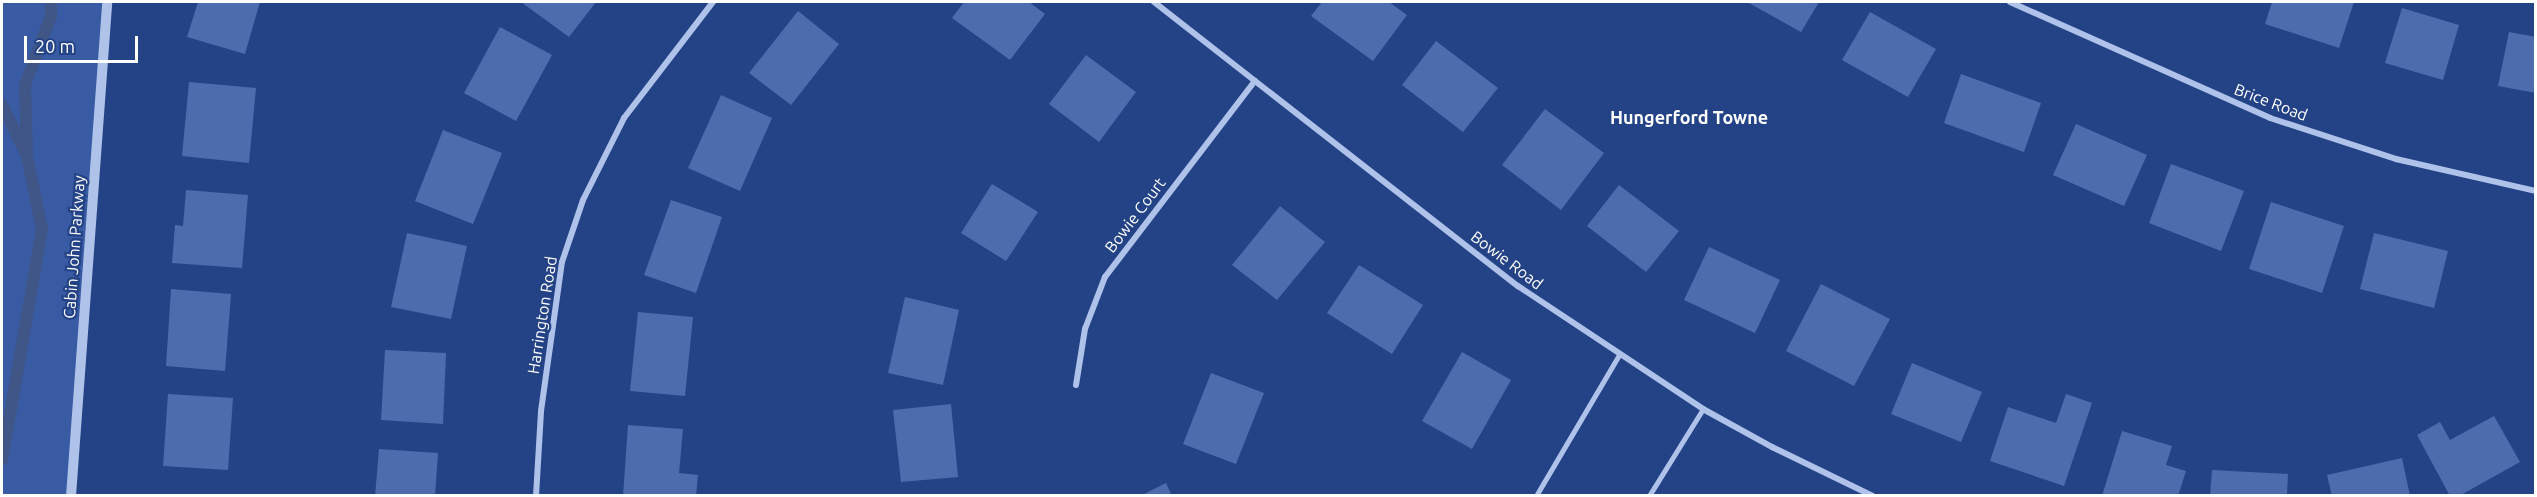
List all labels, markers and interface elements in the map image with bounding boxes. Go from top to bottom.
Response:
scale bar [27,24,141,62]
text: 20 m [35,36,75,56]
street label: Brice Road [2232,79,2310,125]
district label: Hungerford Towne [1610,106,1768,128]
street label: Bowie Court [1101,174,1169,256]
street label: Cabin John Parkway [59,175,89,319]
street label: Bowie Road [1467,227,1547,293]
street label: Harrington Road [523,255,561,375]

